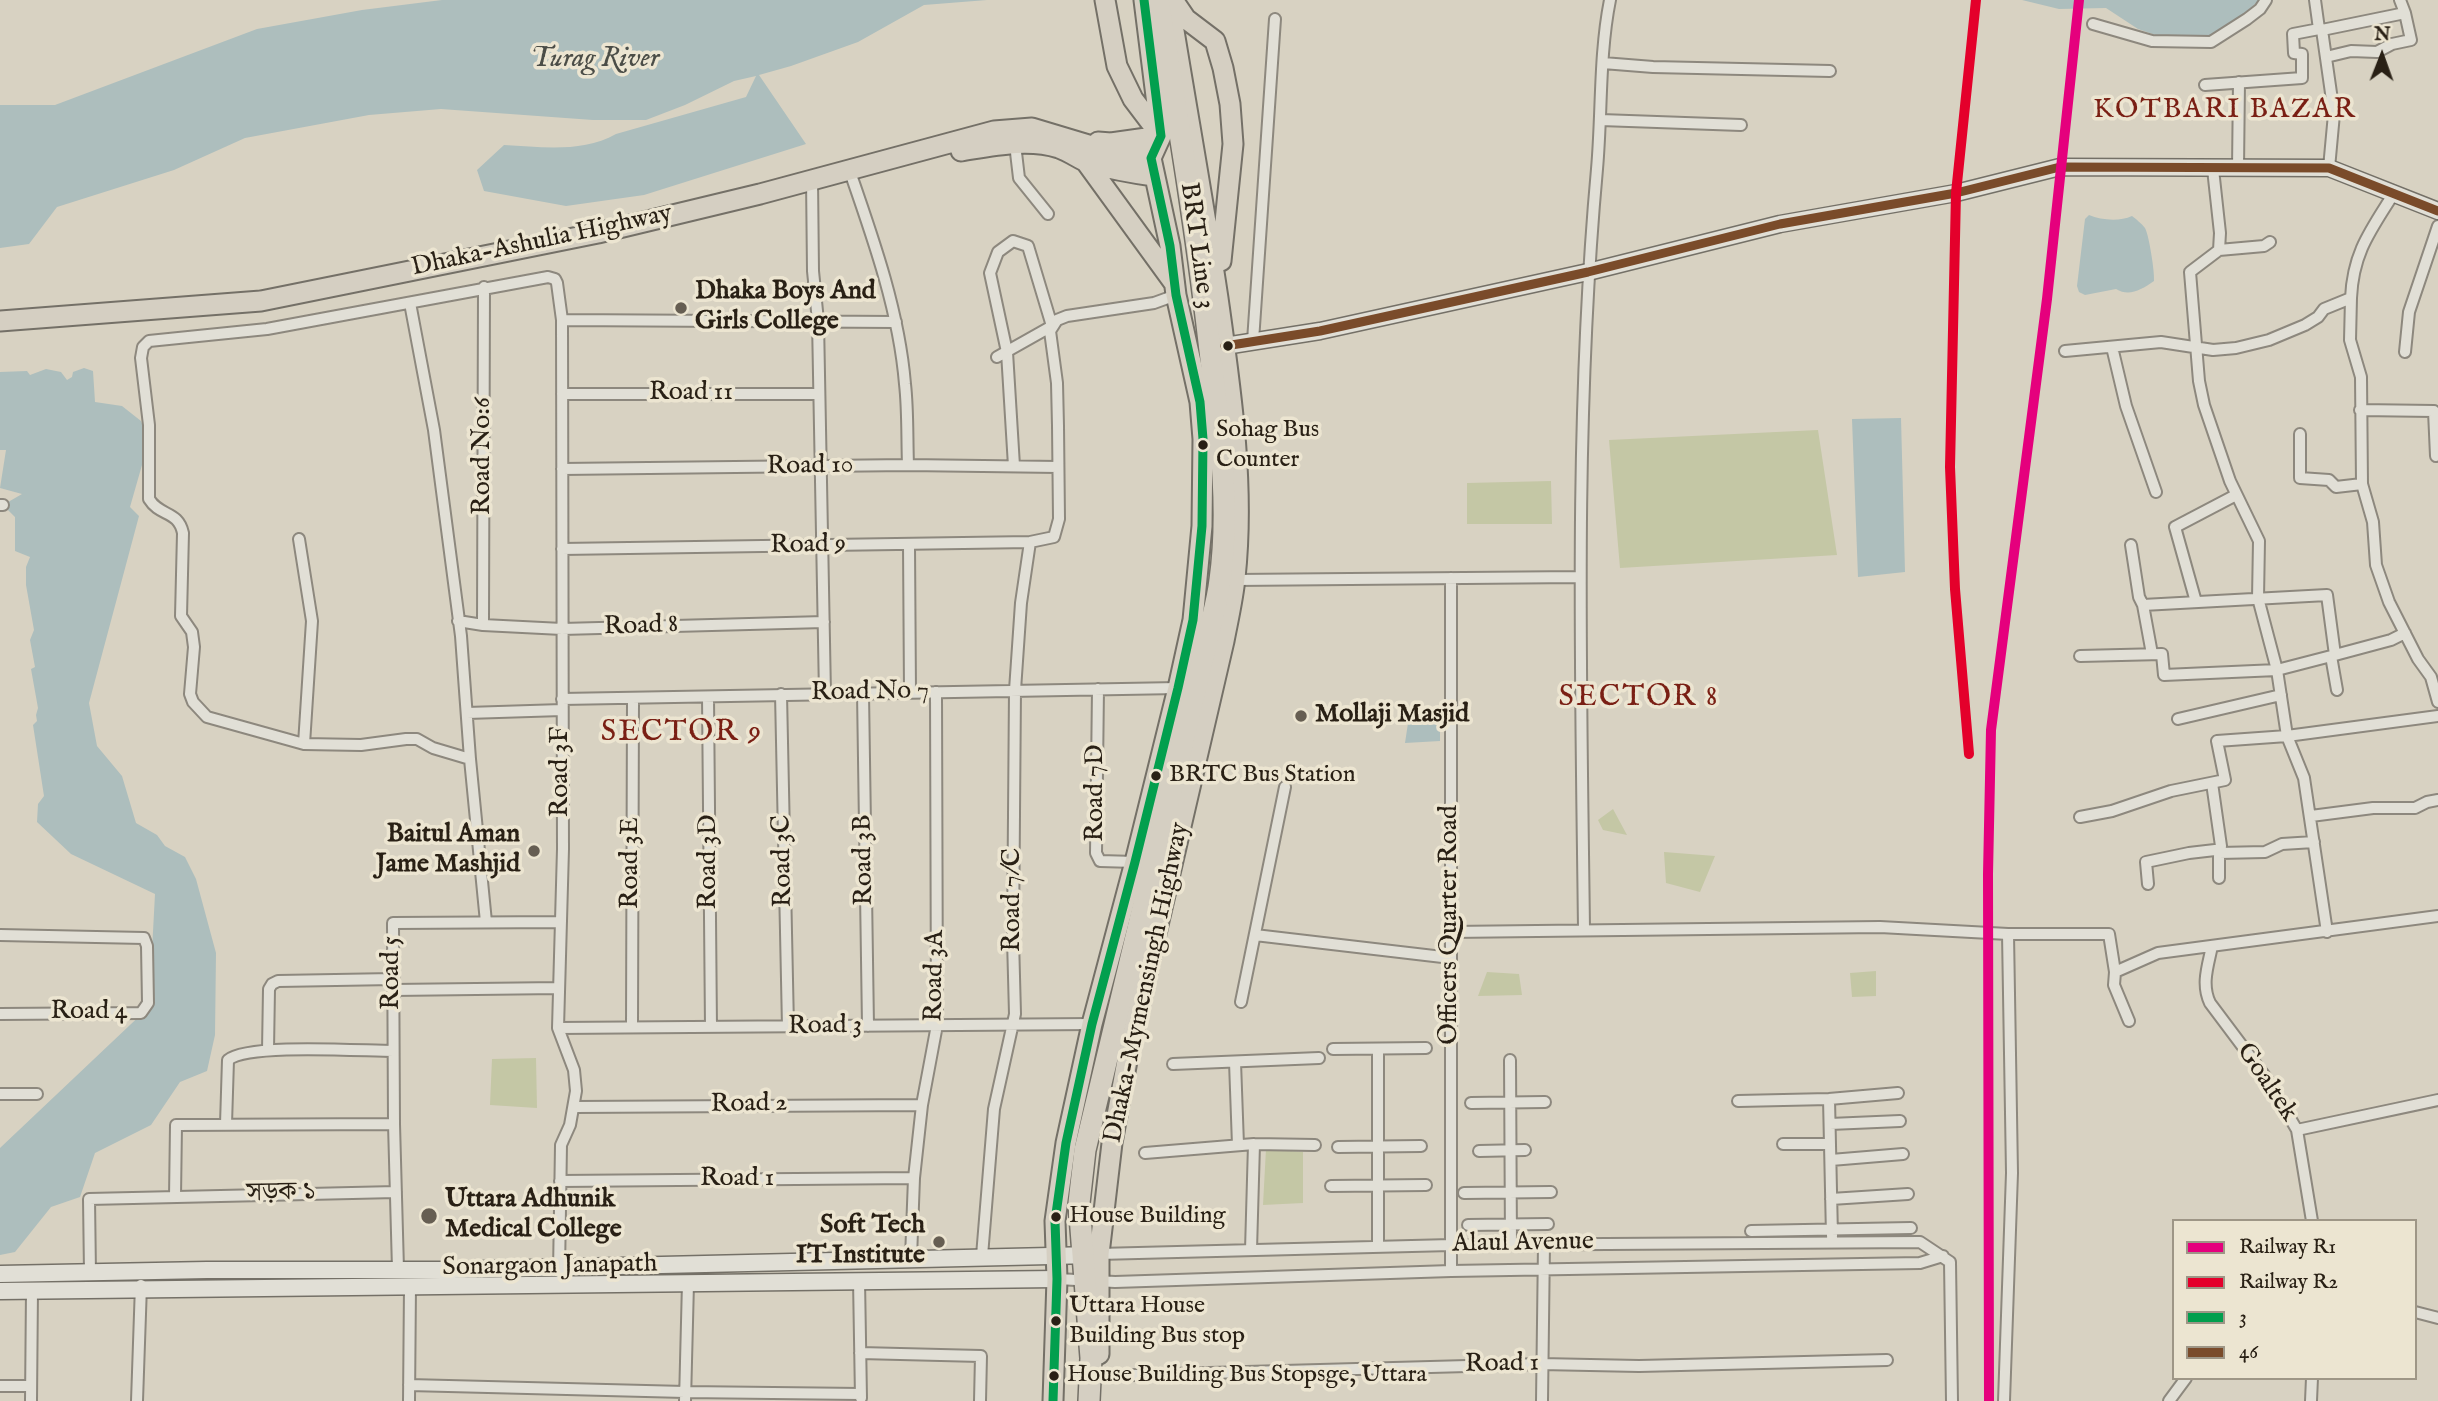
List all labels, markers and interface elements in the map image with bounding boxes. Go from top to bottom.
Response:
north arrow [2347,21,2417,91]
text: N [2374,23,2391,47]
water label: Turag River [531,43,659,77]
district label: KOTBARI BAZAR [2095,94,2355,128]
street label: BRT Line 3 [1172,181,1220,311]
street label: Dhaka-Ashulia Highway [409,199,675,285]
place label: Dhaka Boys And Girls College [695,277,876,338]
marker: Dhaka Boys And Girls College [673,300,689,316]
unlabelled marker [1221,339,1235,353]
street label: Road 11 [649,378,733,410]
street label: Road No:6 [468,397,500,515]
place label: Sohag Bus Counter [1216,417,1319,473]
marker: Sohag Bus Counter [1196,438,1210,452]
street label: Road 10 [766,451,854,483]
street label: Road 9 [770,530,846,562]
street label: Road 8 [603,610,679,644]
street label: Road No 7 [811,676,929,710]
district label: SECTOR 8 [1560,681,1718,717]
place label: Mollaji Masjid [1315,700,1469,732]
marker: Mollaji Masjid [1293,708,1309,724]
district label: SECTOR 9 [602,716,762,752]
street label: Road 3F [546,727,578,817]
street label: Road 7D [1081,744,1113,842]
place label: BRTC Bus Station [1169,762,1355,790]
marker: BRTC Bus Station [1149,769,1163,783]
street label: Officers Quarter Road [1435,805,1467,1045]
street label: Road 3D [694,814,726,910]
street label: Road 3C [768,814,800,908]
street label: Road 3B [849,814,881,906]
street label: Road 3E [616,817,648,909]
place label: Baitul Aman Jame Mashjid [376,820,520,882]
street label: Dhaka-Mymensingh Highway [1099,820,1197,1146]
marker: Baitul Aman Jame Mashjid [526,843,542,859]
street label: Road 7/C [998,848,1030,952]
street label: Road 3A [920,930,952,1022]
street label: Road 5 [377,936,409,1010]
street label: Road 4 [50,997,128,1029]
street label: Road 3 [788,1011,862,1043]
street label: Goaltek [2229,1038,2303,1128]
street label: Road 2 [710,1089,788,1121]
street label: Road 1 [700,1164,774,1196]
street label: সড়ক ১ [246,1178,316,1210]
place label: Uttara Adhunik Medical College [445,1185,622,1246]
place label: House Building [1069,1203,1225,1231]
marker: Uttara Adhunik Medical College [419,1206,439,1226]
marker: House Building [1049,1210,1063,1224]
place label: Soft Tech IT Institute [796,1211,925,1272]
legend [2172,1219,2417,1380]
street label: Alaul Avenue [1452,1227,1594,1261]
marker: Soft Tech IT Institute [931,1234,947,1250]
text: Railway R1 [2239,1234,2336,1261]
street label: Sonargaon Janapath [442,1250,658,1284]
text: Railway R2 [2239,1269,2338,1296]
place label: Uttara House Building Bus stop [1069,1293,1245,1349]
text: 3 [2239,1304,2247,1331]
marker: Uttara House Building Bus stop [1049,1314,1063,1328]
text: 46 [2239,1339,2258,1366]
street label: Road 1 [1465,1349,1539,1381]
place label: House Building Bus Stopsge, Uttara [1067,1362,1427,1390]
marker: House Building Bus Stopsge, Uttara [1047,1369,1061,1383]

